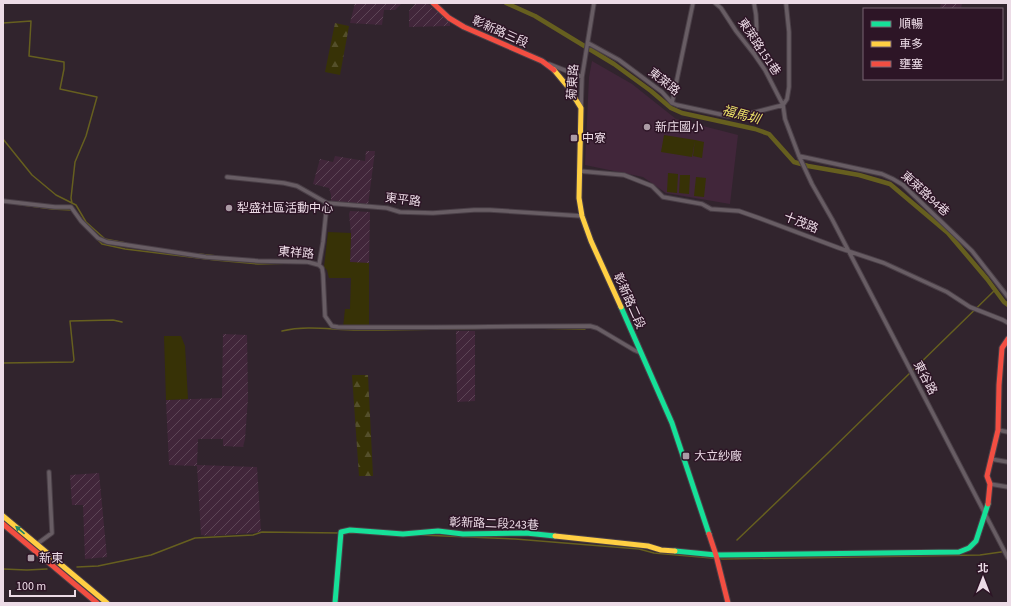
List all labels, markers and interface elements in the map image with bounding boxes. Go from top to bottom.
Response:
legend [863,8,1003,80]
street label: 彰新路三段 [469,12,531,52]
street label: 東萊路151巷 [734,15,784,79]
text: 順暢 [899,16,923,33]
text: 車多 [899,36,923,53]
text: 壅塞 [899,56,923,73]
street label: 菊東路 [563,63,583,101]
street label: 東萊路 [645,64,683,100]
water label: 福馬圳 [720,101,764,129]
place label: 新庄國小 [655,119,703,136]
marker: 新庄國小 [642,122,652,132]
place label: 中寮 [582,130,606,147]
marker: 中寮 [569,133,579,143]
street label: 東萊路94巷 [897,168,953,220]
street label: 東平路 [384,189,422,211]
place label: 犁盛社區活動中心 [237,200,333,217]
marker: 犁盛社區活動中心 [224,203,234,213]
street label: 十茂路 [781,209,821,237]
street label: 東祥路 [277,243,315,263]
street label: 彰新路二段 [609,270,649,332]
street label: 東谷路 [909,358,941,398]
place label: 大立紗廠 [694,448,742,465]
marker: 大立紗廠 [681,451,691,461]
street label: 彰新路二段243巷 [449,514,539,534]
one-way arrow [15,526,26,535]
place label: 新東 [39,550,63,567]
marker: 新東 [26,553,36,563]
north arrow [963,558,1003,598]
text: 北 [978,561,989,576]
scale bar [10,572,75,598]
text: 100 m [16,578,46,595]

